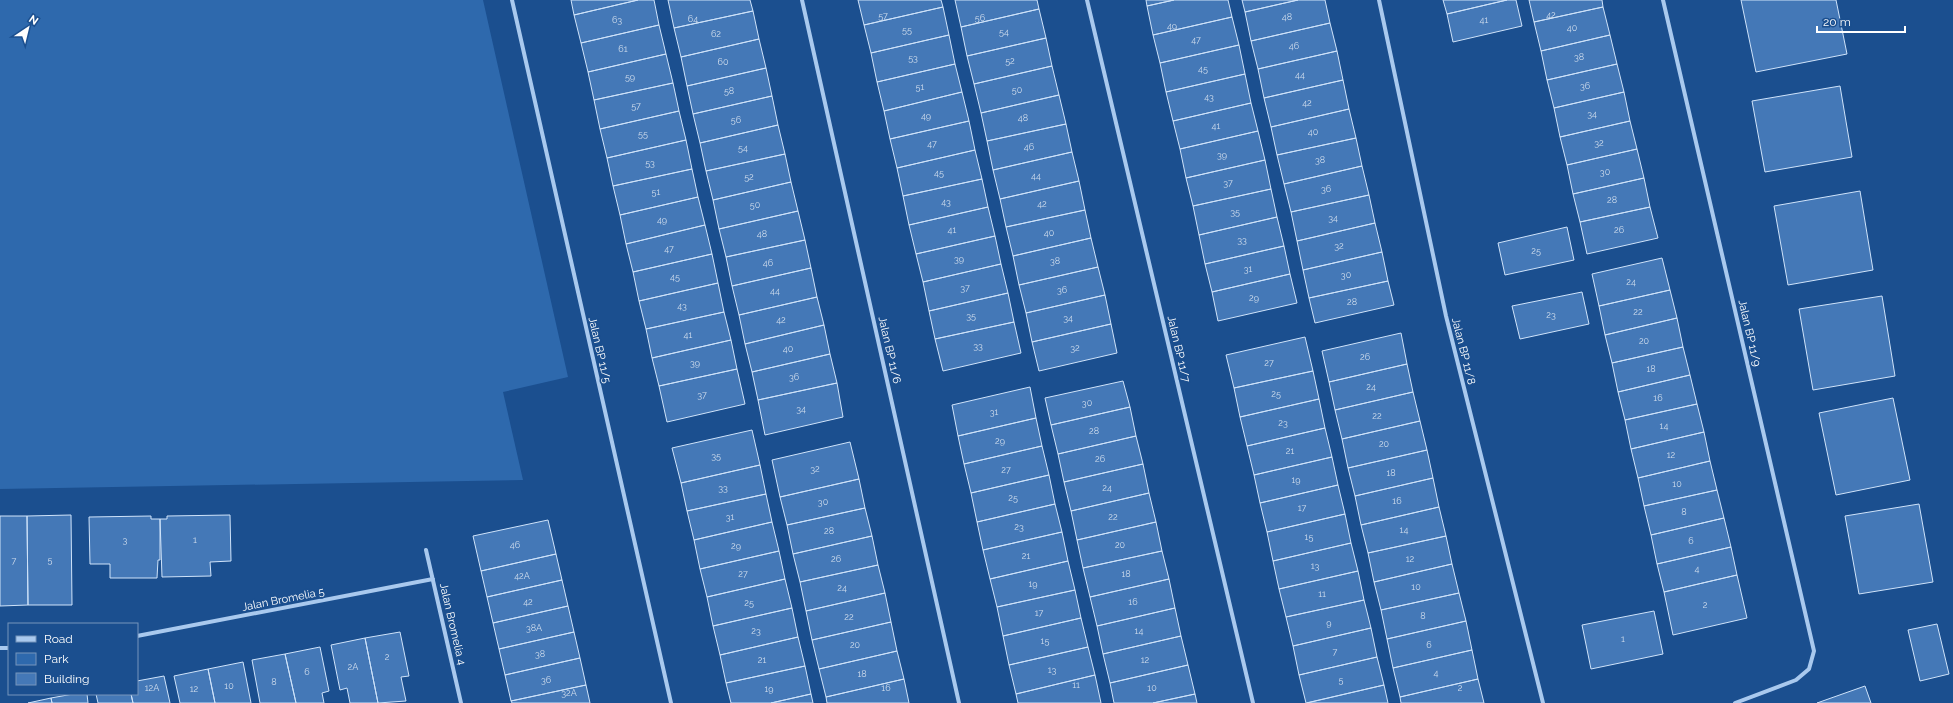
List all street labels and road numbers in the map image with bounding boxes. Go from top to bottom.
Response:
street label: Jalan BP 11/9 [1736,298,1764,368]
street label: Jalan BP 11/6 [875,315,904,385]
street label: Jalan BP 11/7 [1165,315,1193,384]
street label: Jalan BP 11/5 [586,316,613,385]
street label: Jalan BP 11/8 [1449,316,1478,386]
street label: Jalan Bromelia 4 [437,582,468,666]
street label: Jalan Bromelia 5 [241,585,325,614]

